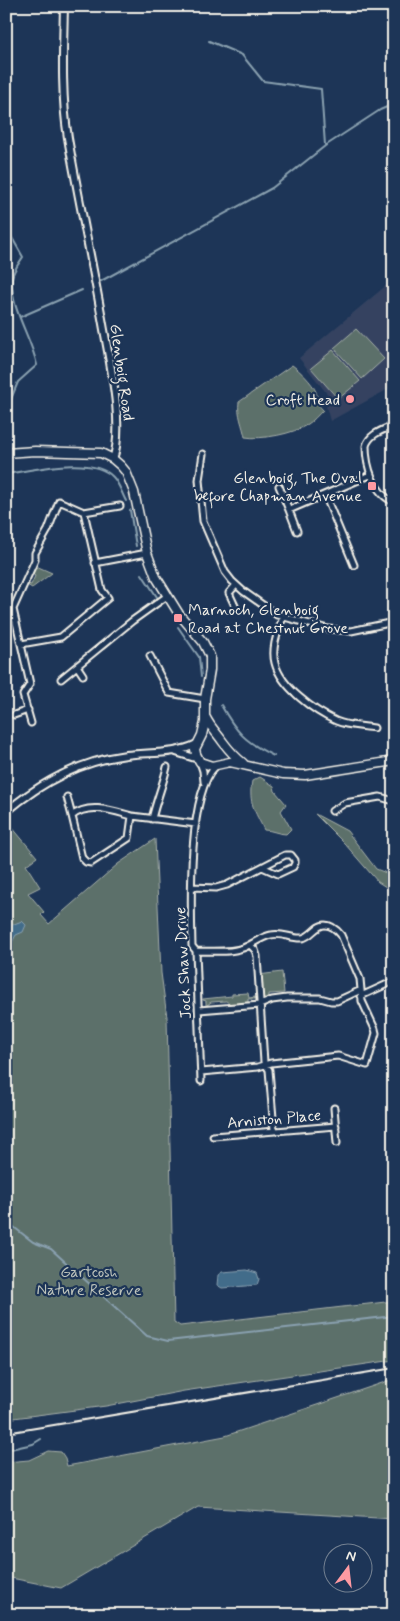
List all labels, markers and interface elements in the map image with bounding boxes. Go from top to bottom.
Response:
street label: Glenboig Road [103,322,139,422]
place label: Croft Head [266,390,340,411]
marker: Croft Head [344,393,356,405]
place label: Glenboig, The Oval before Chapman Avenue [194,468,362,509]
marker: Glenboig, The Oval before Chapman Avenue [366,480,378,492]
place label: Marnoch, Glenboig Road at Chestnut Grove [188,600,348,639]
marker: Marnoch, Glenboig Road at Chestnut Grove [172,612,184,624]
street label: Jock Shaw Drive [170,906,197,1020]
street label: Arniston Place [226,1105,322,1134]
park label: Gartcosh Nature Reserve [36,1262,142,1301]
north arrow [322,1544,372,1594]
text: N [344,1547,358,1566]

